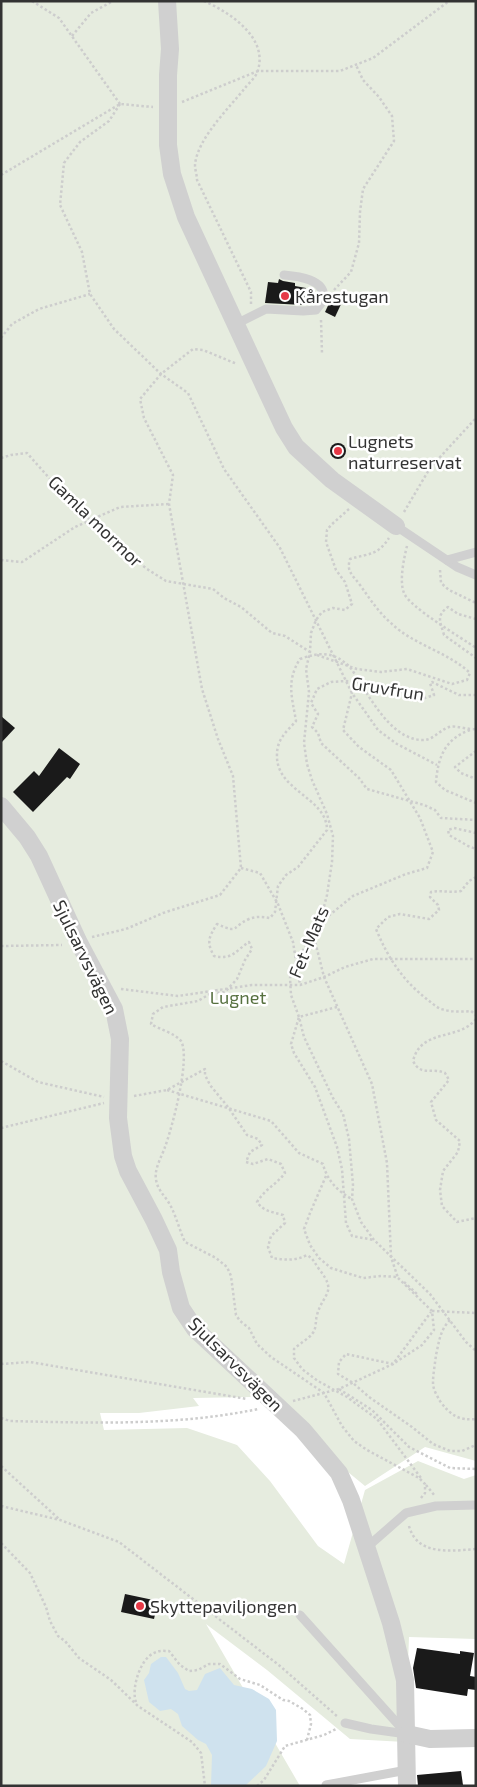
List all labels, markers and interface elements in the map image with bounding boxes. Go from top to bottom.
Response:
place label: Kårestugan [295,285,389,307]
marker: Kårestugan [279,290,291,302]
place label: Lugnets naturreservat [348,430,462,473]
marker: Lugnets naturreservat [332,445,344,457]
street label: Gamla mormor [44,470,148,572]
street label: Gruvfrun [350,671,426,705]
street label: Sjulsarvsvägen [49,896,123,1018]
street label: Fet-Mats [283,903,333,981]
park label: Lugnet [210,986,266,1008]
street label: Sjulsarvsvägen [184,1312,288,1416]
place label: Skyttepaviljongen [150,1595,297,1617]
marker: Skyttepaviljongen [134,1600,146,1612]

